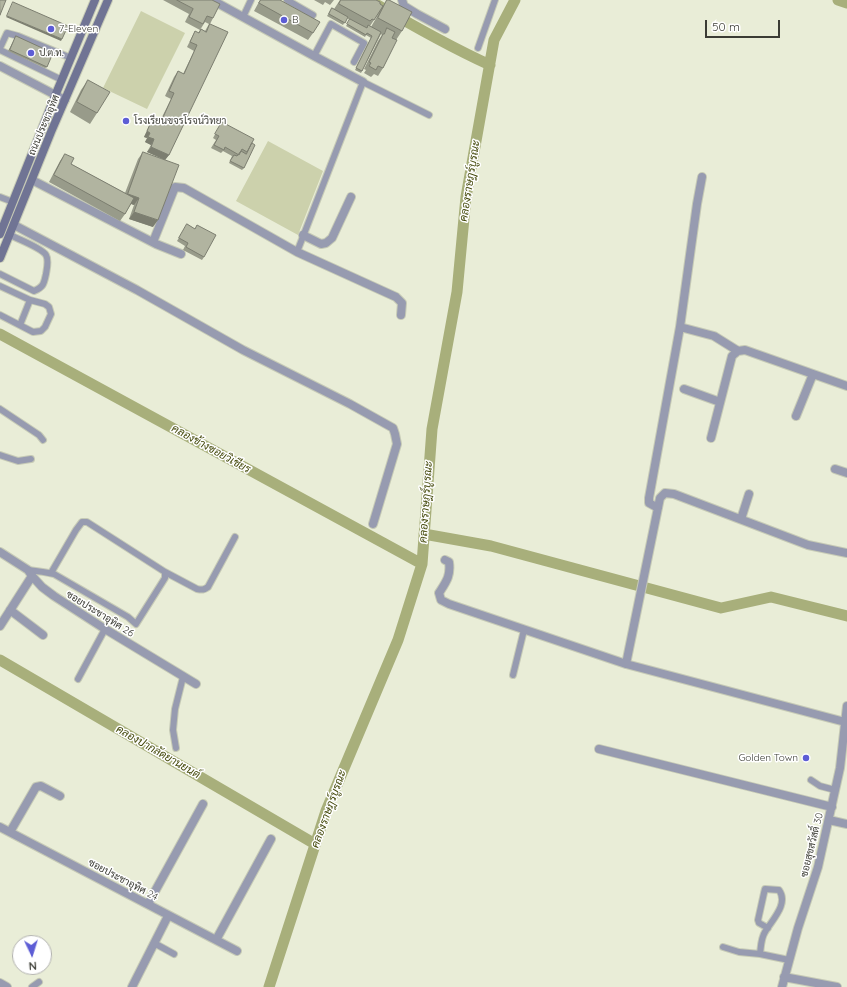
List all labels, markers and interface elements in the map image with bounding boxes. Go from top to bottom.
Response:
scale bar [707,12,782,38]
place label: B [292,14,299,26]
marker: B [279,15,289,25]
text: 50 m [712,19,740,34]
place label: 7-Eleven [59,23,98,35]
marker: 7-Eleven [46,24,56,34]
place label: ป.ต.ท. [39,47,64,59]
marker: ป.ต.ท. [26,48,36,58]
street label: ถนนประชาอุทิศ [26,93,62,157]
place label: โรงเรียนขจรโรจน์วิทยา [134,115,226,127]
marker: โรงเรียนขจรโรจน์วิทยา [121,116,131,126]
water label: คลองราษฎร์บูรณะ [457,139,483,223]
water label: คลองข้างซอยวิเชียร [169,422,253,476]
water label: คลองราษฎร์บูรณะ [417,461,435,543]
street label: ซอยประชาอุทิศ 26 [64,588,136,640]
water label: คลองปากลัดยานยนต์ [114,723,202,781]
place label: Golden Town [738,752,798,764]
marker: Golden Town [801,753,811,763]
water label: คลองราษฎร์บูรณะ [309,768,349,850]
street label: ซอยสุขสวัสดิ์ 30 [798,812,826,878]
street label: ซอยประชาอุทิศ 24 [86,857,160,903]
north arrow [12,935,52,975]
text: N [28,959,37,973]

